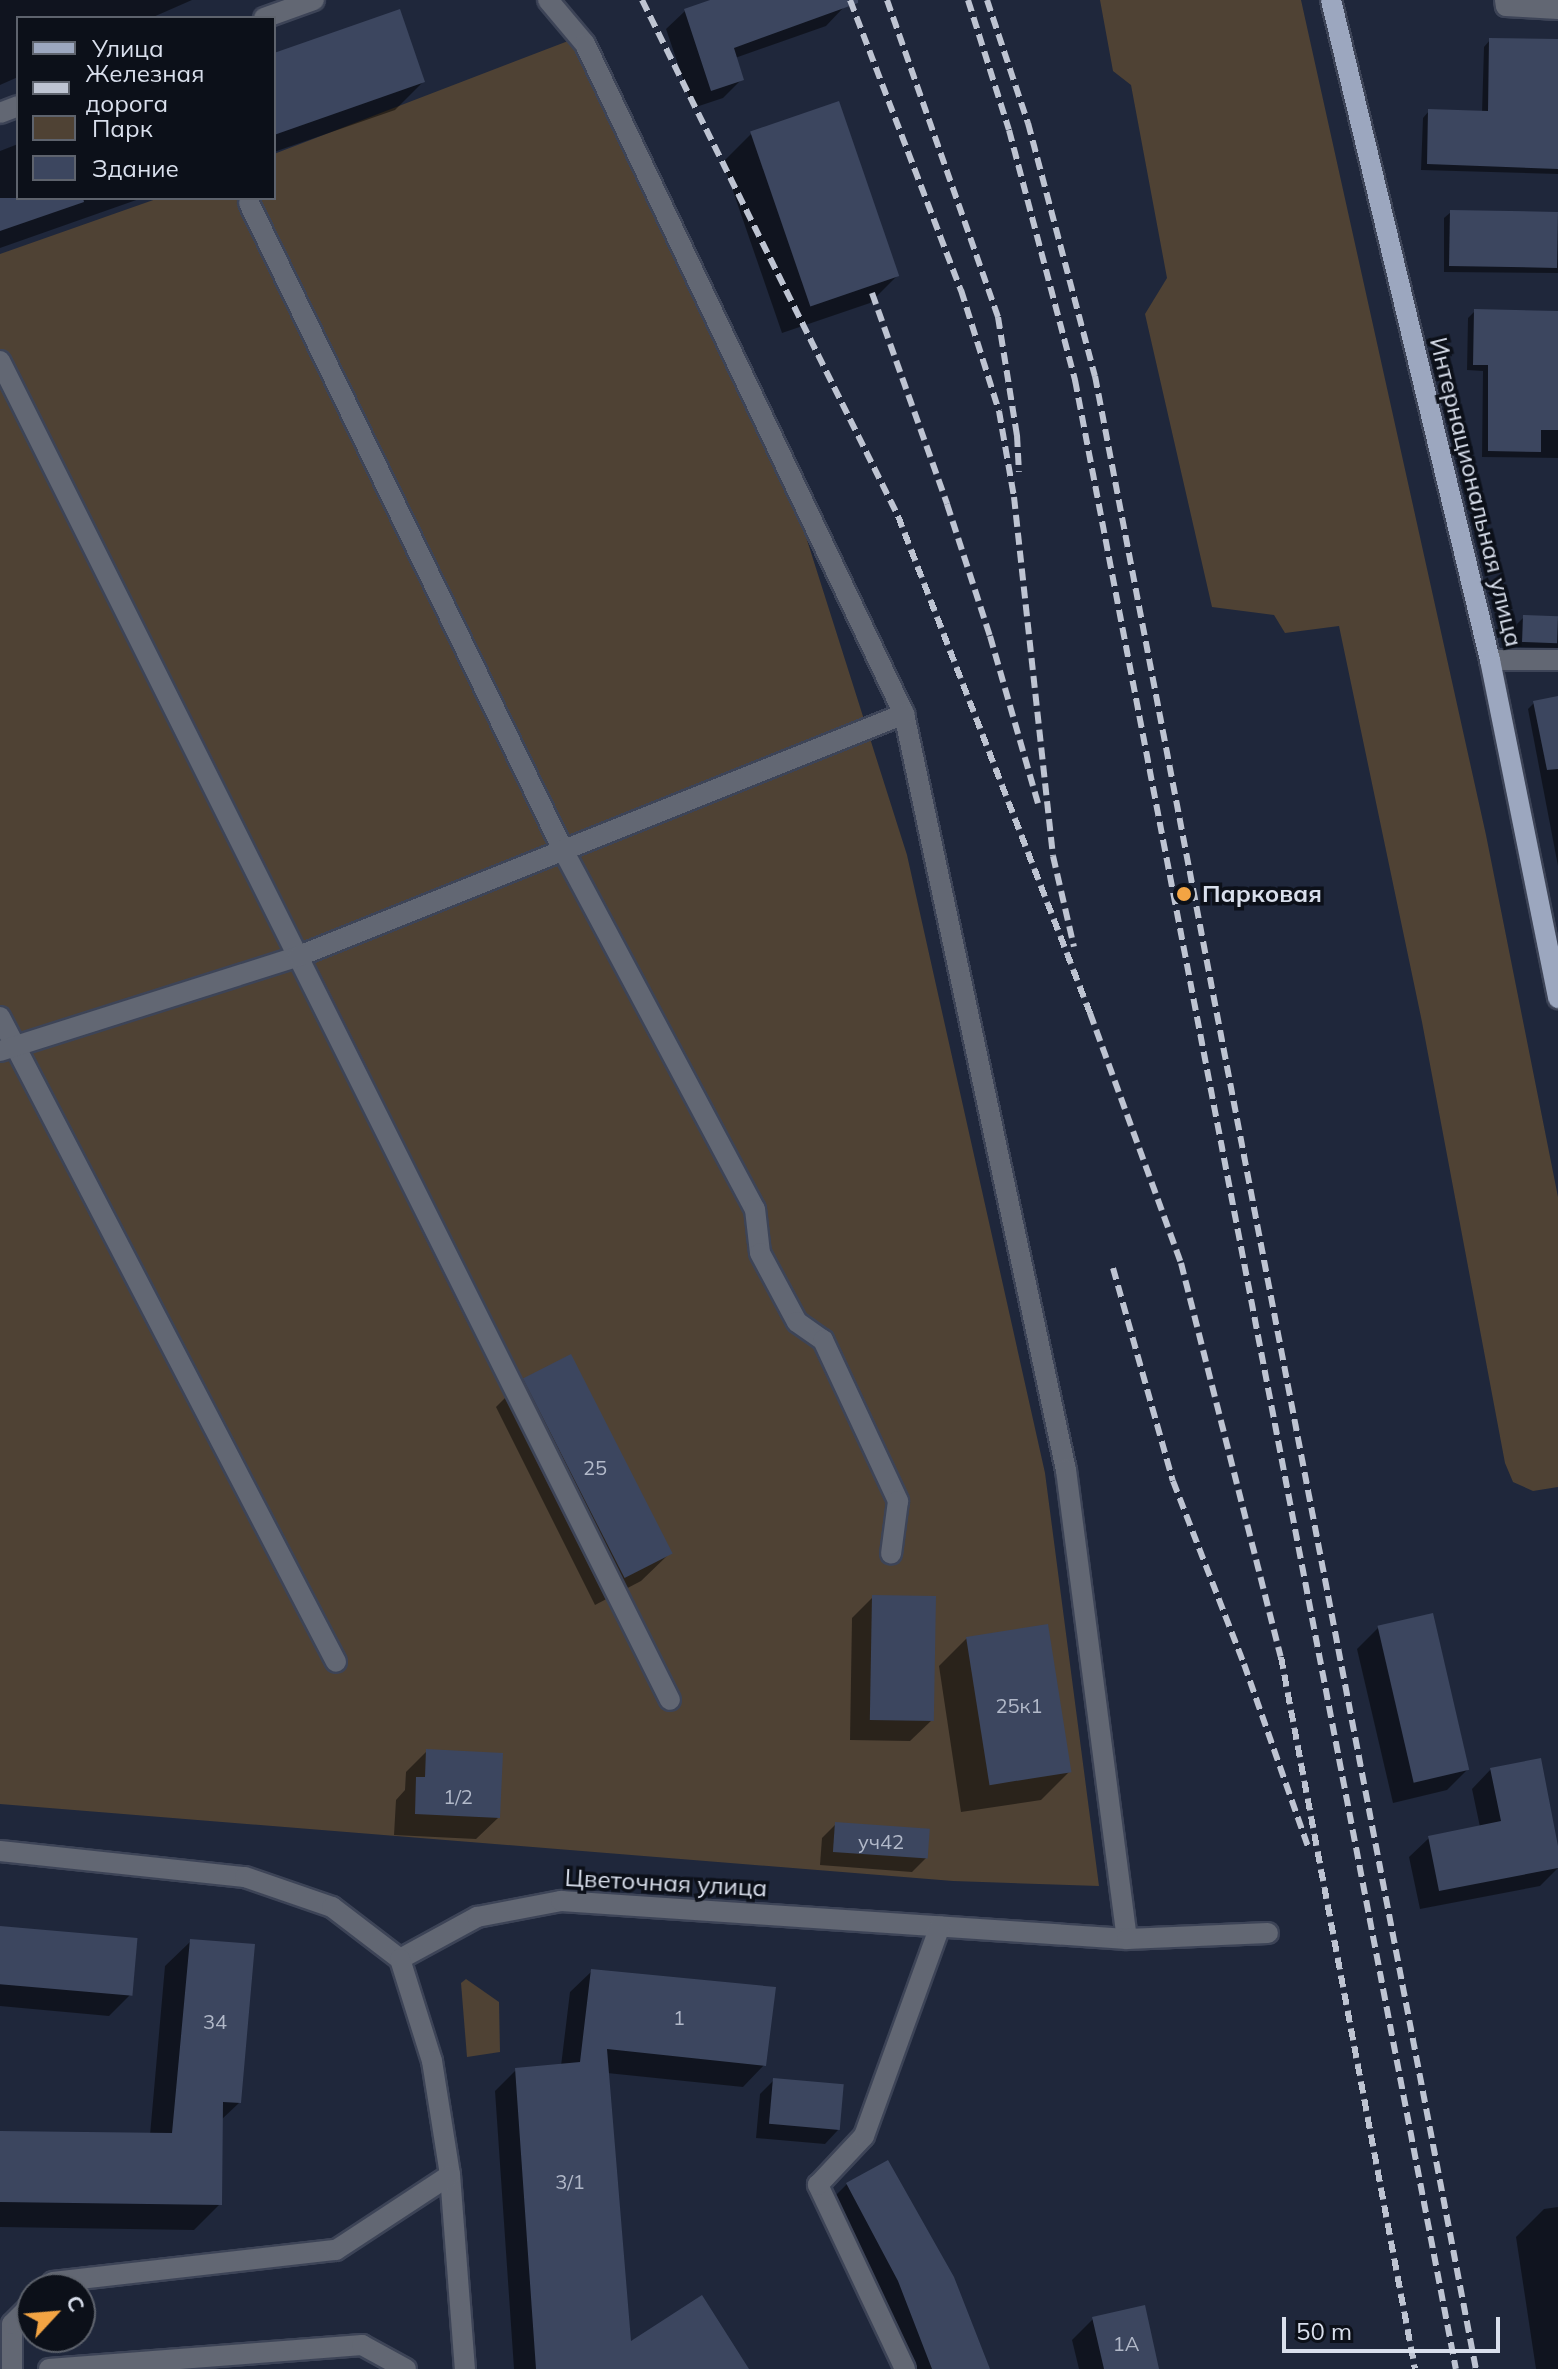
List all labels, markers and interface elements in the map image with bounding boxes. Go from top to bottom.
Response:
legend [16,16,276,200]
text: Улица [92,33,164,63]
text: Железная дорога [86,58,204,118]
text: Парк [92,113,153,143]
text: Здание [92,153,179,183]
street label: Интернациональная улица [1424,334,1528,650]
place label: Парковая [1202,880,1322,908]
marker: Парковая [1173,883,1195,905]
house number: 25 [583,1455,607,1479]
house number: 25к1 [996,1693,1042,1717]
house number: 1/2 [443,1784,473,1808]
house number: уч42 [858,1829,904,1853]
street label: Цветочная улица [564,1863,768,1903]
house number: 1 [673,2005,685,2029]
house number: 34 [203,2009,227,2033]
house number: 3/1 [555,2169,585,2193]
north arrow [16,2273,96,2353]
text: С [60,2290,92,2316]
scale bar [1286,2301,1504,2351]
text: 50 m [1296,2316,1352,2346]
house number: 1А [1113,2331,1139,2355]

